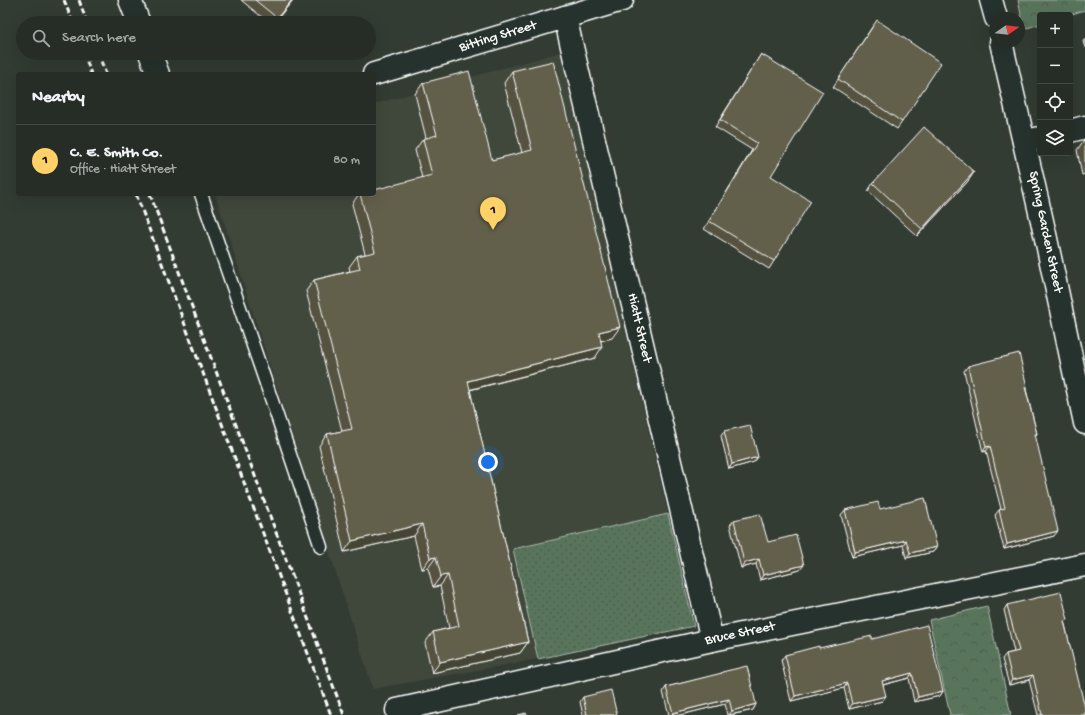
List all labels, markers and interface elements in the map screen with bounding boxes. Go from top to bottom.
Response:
north arrow [989,12,1025,48]
map controls [1037,12,1073,156]
button: + [1037,12,1073,48]
search box [16,16,376,60]
street label: Bitting Street [456,17,540,57]
icon: search [30,27,52,49]
text: Search here [62,29,136,47]
button: − [1037,48,1073,84]
button: locate [1037,84,1073,120]
text: Nearby [32,88,85,108]
button: layers [1037,120,1073,156]
text: C. E. Smith Co. [70,144,163,162]
text: 1 [42,153,48,168]
text: 80 m [333,153,360,168]
text: Office · Hiatt Street [70,162,176,177]
street label: Spring Garden Street [1024,170,1066,295]
pin: 1 [480,197,506,230]
street label: Hiatt Street [623,292,656,366]
your location [478,452,498,472]
street label: Bruce Street [702,618,778,650]

